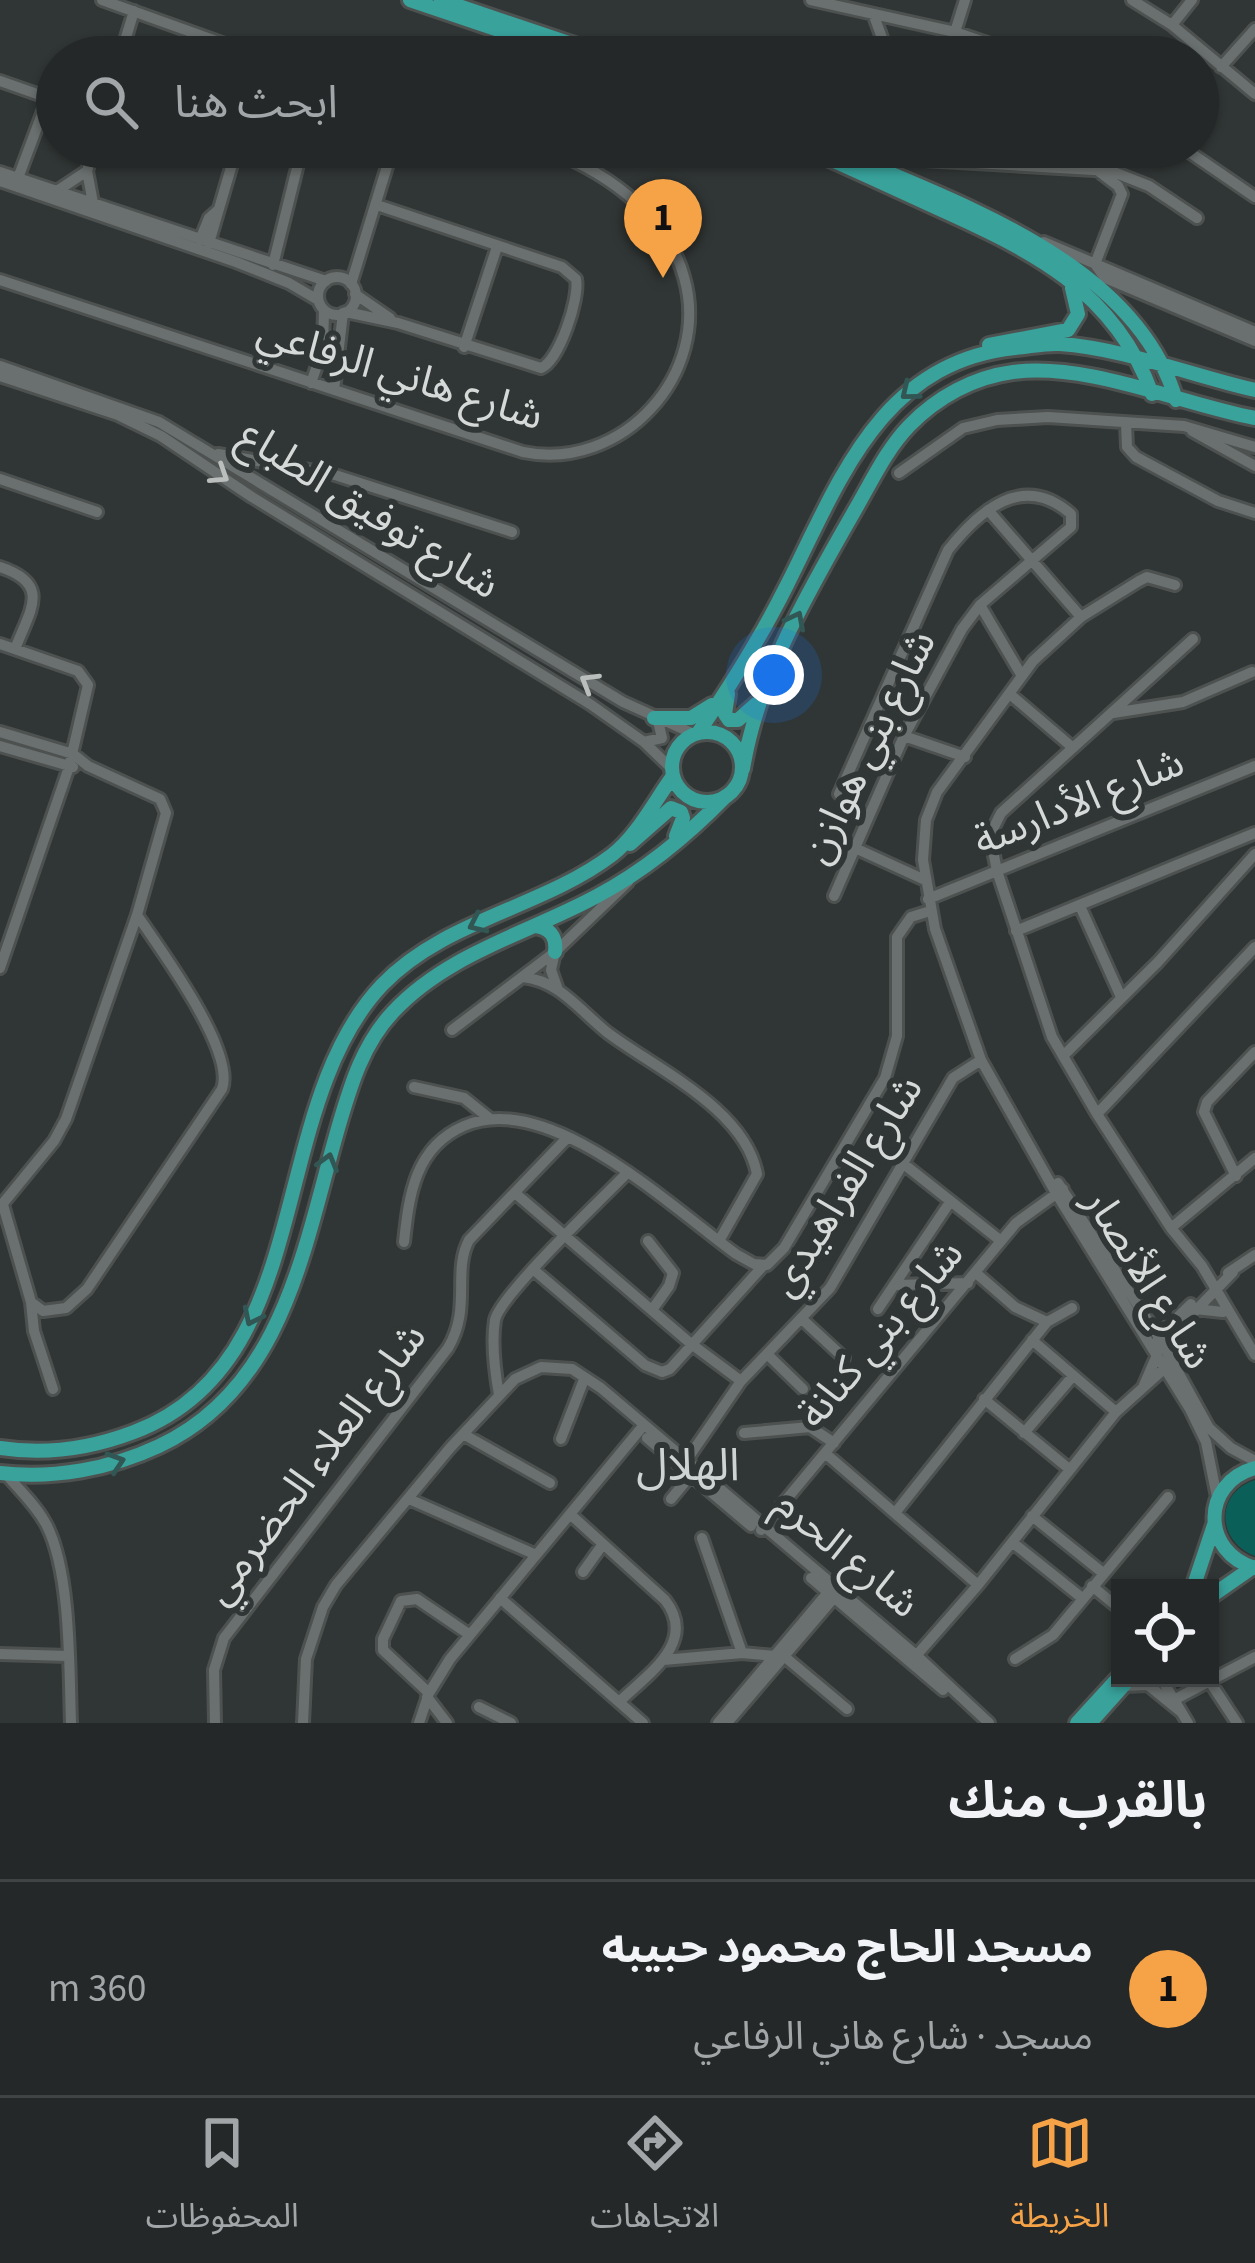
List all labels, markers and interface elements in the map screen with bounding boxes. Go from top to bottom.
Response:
search box [36,36,1219,168]
icon: search [78,69,144,135]
text: ابحث هنا [174,71,338,135]
pin: 1 [624,179,702,278]
street label: شارع هاني الرفاعي [249,302,551,447]
one-way arrow [901,377,923,399]
street label: شارع توفيق الطباع [227,406,511,614]
one-way arrow [207,461,229,483]
one-way arrow [782,611,805,633]
street label: شارع بني هوازن [786,620,952,874]
your location [744,645,804,705]
one-way arrow [580,674,602,697]
street label: شارع الأدارسة [965,733,1193,871]
one-way arrow [468,910,489,933]
street label: شارع الفراهيدي [754,1063,939,1309]
one-way arrow [314,1152,339,1173]
street label: شارع الأنصار [1068,1175,1227,1381]
street label: شارع بني كنانة [784,1226,979,1442]
one-way arrow [242,1305,266,1326]
street label: شارع العلاء الحضرمي [189,1310,442,1618]
district label: الهلال [636,1434,740,1498]
one-way arrow [104,1451,125,1476]
street label: شارع الحرم [761,1475,933,1633]
map controls [1111,1579,1219,1687]
button: locate [1111,1579,1219,1687]
text: بالقرب منك [948,1765,1207,1837]
text: مسجد الحاج محمود حبيبه [602,1916,1093,1980]
text: 360 m [48,1961,146,2017]
text: 1 [1158,1961,1178,2017]
text: مسجد · شارع هاني الرفاعي [693,2009,1093,2065]
tab: المحفوظات [146,2110,299,2251]
tab: الاتجاهات [590,2110,719,2251]
tab: الخريطة [1010,2110,1109,2251]

